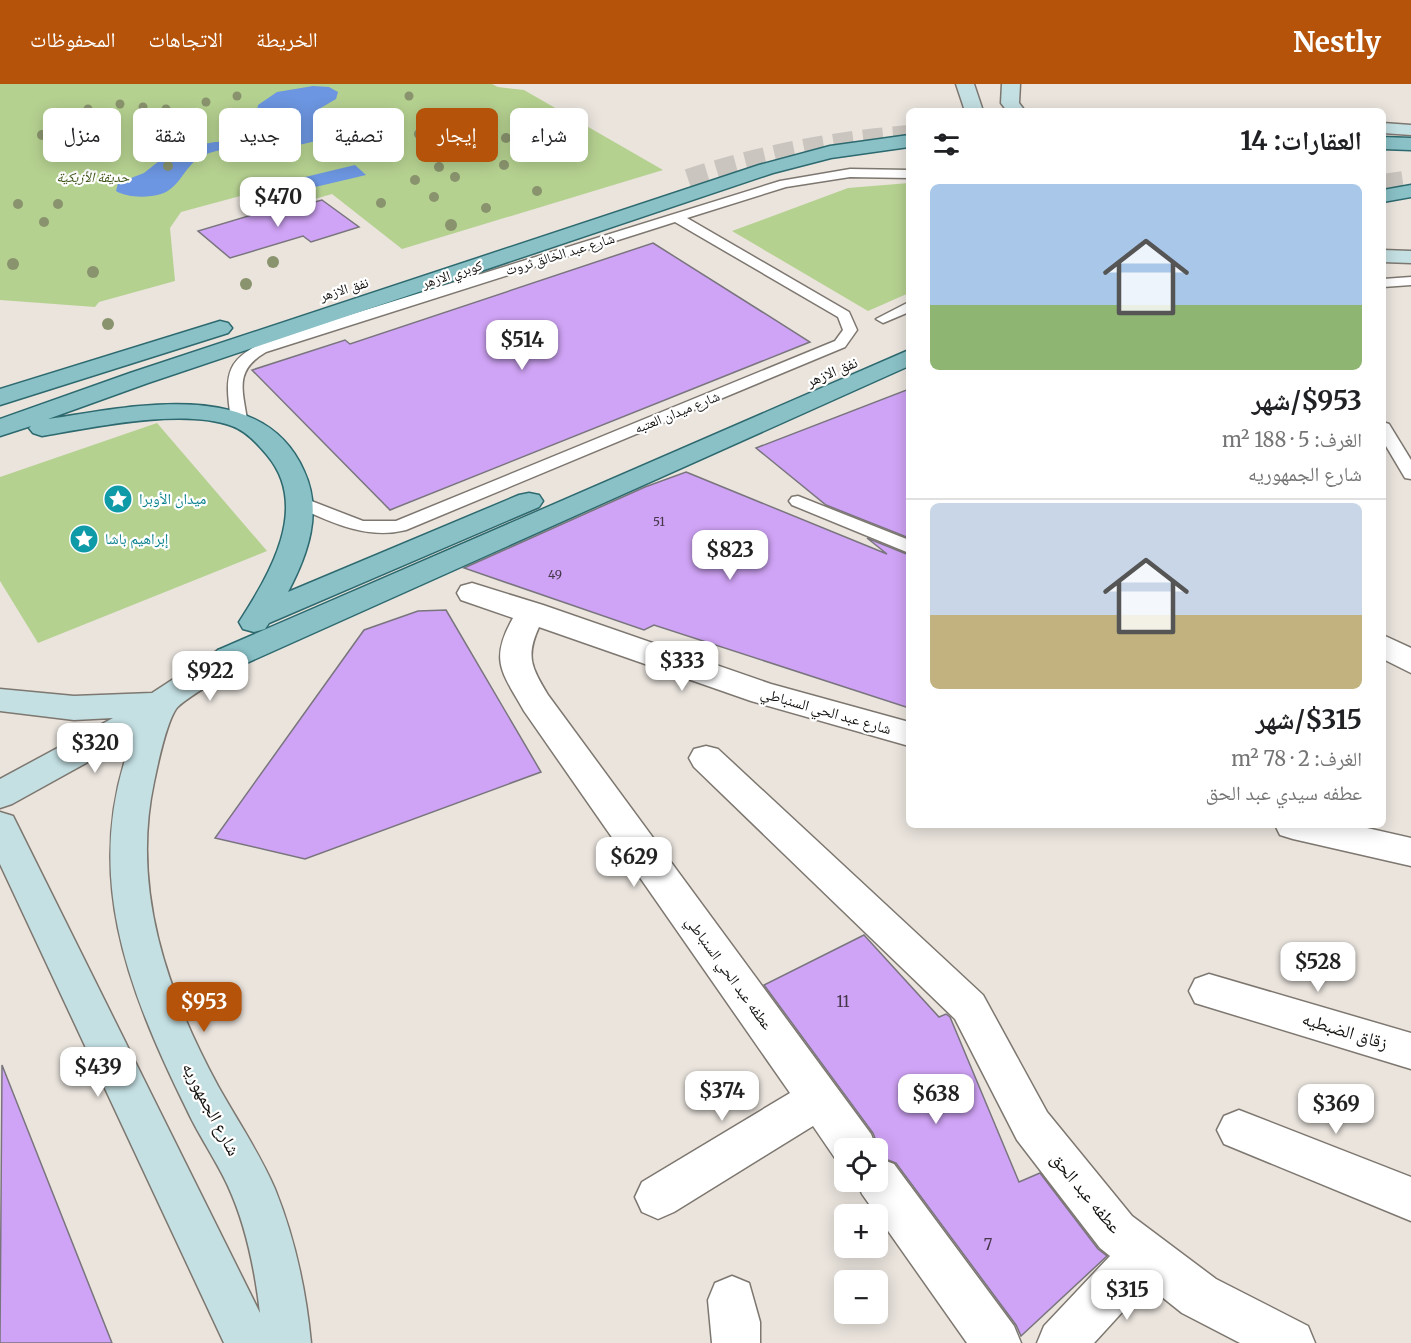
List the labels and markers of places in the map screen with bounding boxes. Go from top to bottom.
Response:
pin: $470 [242,177,314,228]
pin: $514 [486,320,558,371]
place icon: ميدان الأوبرا [102,483,134,515]
place label: ميدان الأوبرا [139,489,207,509]
place icon: إبراهيم باشا [68,523,100,555]
place label: إبراهيم باشا [105,529,169,549]
pin: $823 [694,530,766,581]
pin: $333 [646,641,718,692]
pin: $922 [174,651,246,702]
pin: $320 [59,723,131,774]
pin: $629 [598,837,670,888]
pin: $528 [1282,942,1354,993]
pin: $953 [168,982,240,1033]
pin: $439 [62,1047,134,1098]
pin: $374 [686,1071,758,1122]
pin: $638 [900,1074,972,1125]
pin: $369 [1300,1084,1372,1135]
pin: $315 [1091,1270,1163,1321]

